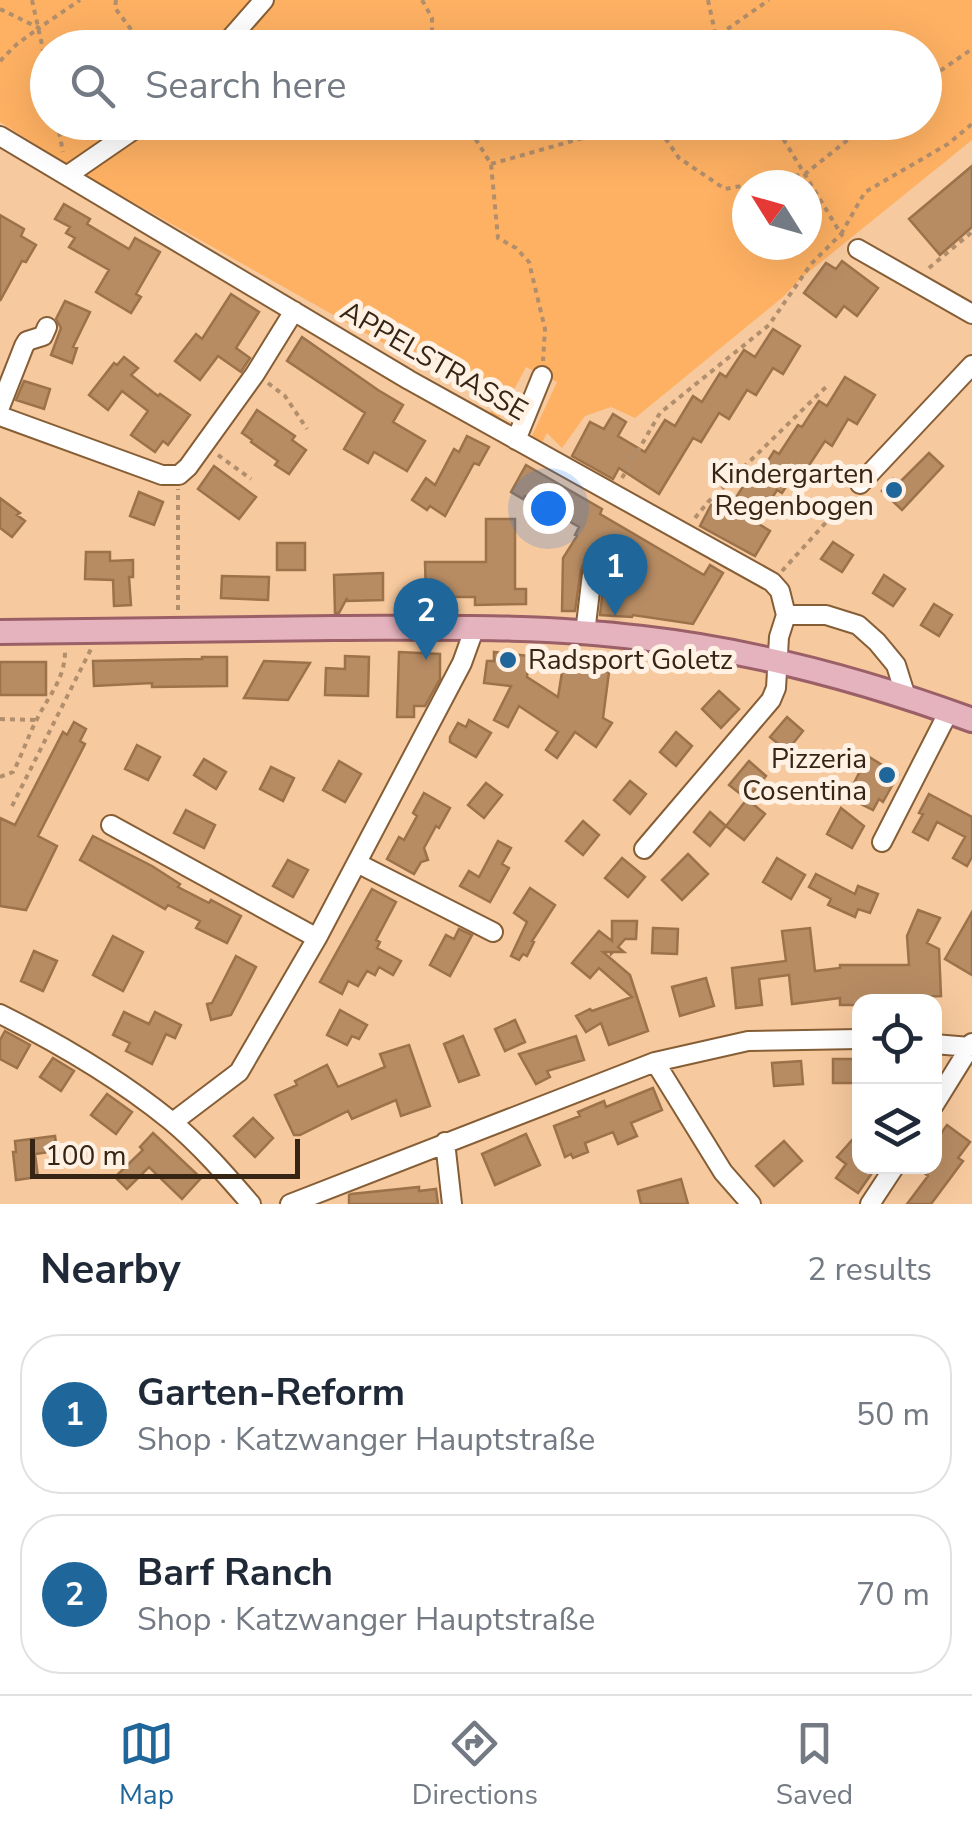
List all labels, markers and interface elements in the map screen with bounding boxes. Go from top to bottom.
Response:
search box [30,30,942,140]
icon: search [65,58,120,113]
text: Search here [145,60,346,111]
north arrow [732,170,822,260]
street label: APPELSTRASSE [334,292,534,430]
place label: Kindergarten Regenbogen [711,455,874,525]
marker: Kindergarten Regenbogen [883,479,905,501]
your location [523,483,574,534]
pin: 1 [582,534,648,616]
pin: 2 [394,578,458,660]
place label: Radsport Goletz [528,641,733,679]
marker: Radsport Goletz [497,649,519,671]
place label: Pizzeria Cosentina [742,740,867,810]
marker: Pizzeria Cosentina [876,764,898,786]
map controls [852,994,942,1174]
button: locate [852,994,942,1084]
button: layers [852,1084,942,1174]
scale bar [30,1134,300,1178]
text: 100 m [45,1137,127,1175]
text: Nearby [40,1241,181,1298]
text: 2 results [807,1248,932,1291]
text: Garten-Reform [137,1367,405,1418]
text: 1 [65,1393,84,1436]
text: 50 m [856,1393,930,1436]
text: Shop · Katzwanger Hauptstraße [137,1418,595,1461]
text: Barf Ranch [137,1547,333,1598]
text: 2 [65,1573,84,1616]
text: 70 m [856,1573,930,1616]
text: Shop · Katzwanger Hauptstraße [137,1598,595,1641]
tab: Map [119,1716,174,1814]
tab: Directions [412,1716,538,1814]
tab: Saved [776,1716,853,1814]

